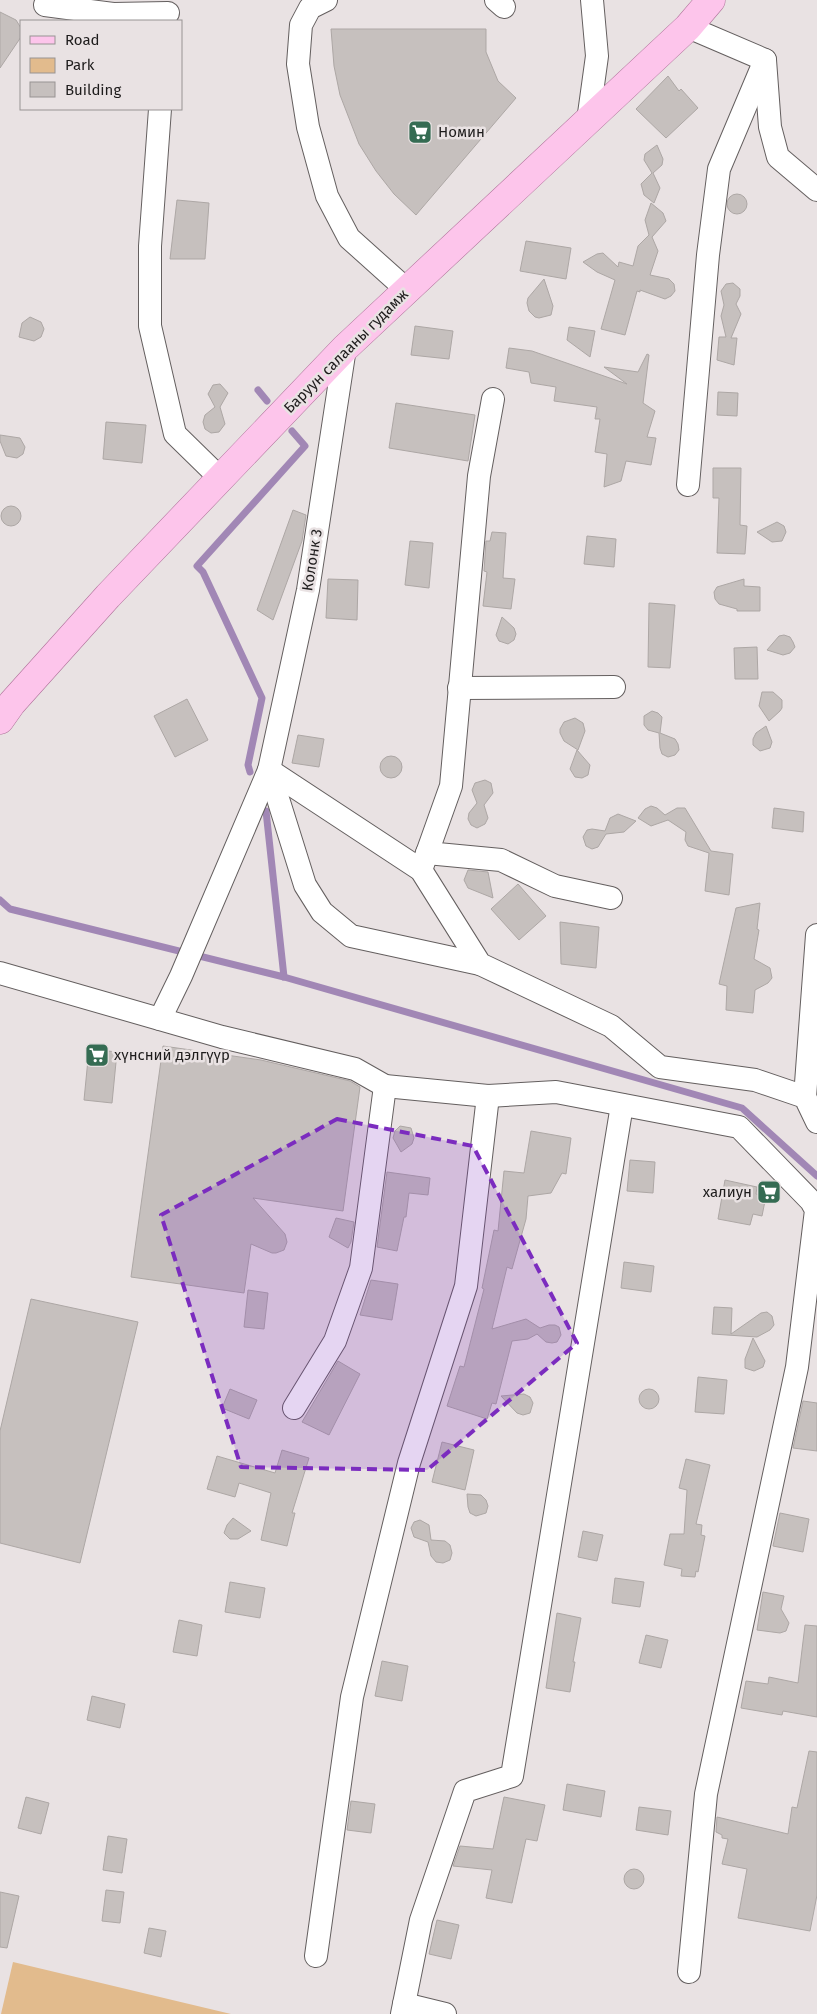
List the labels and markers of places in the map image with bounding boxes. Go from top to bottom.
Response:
supermarket icon: Номин [407,119,433,145]
place label: Номин [438,123,485,141]
supermarket icon: хүнсний дэлгүүр [84,1042,110,1068]
place label: хүнсний дэлгүүр [114,1046,230,1064]
supermarket icon: халиун [756,1179,782,1205]
place label: халиун [703,1183,752,1201]

